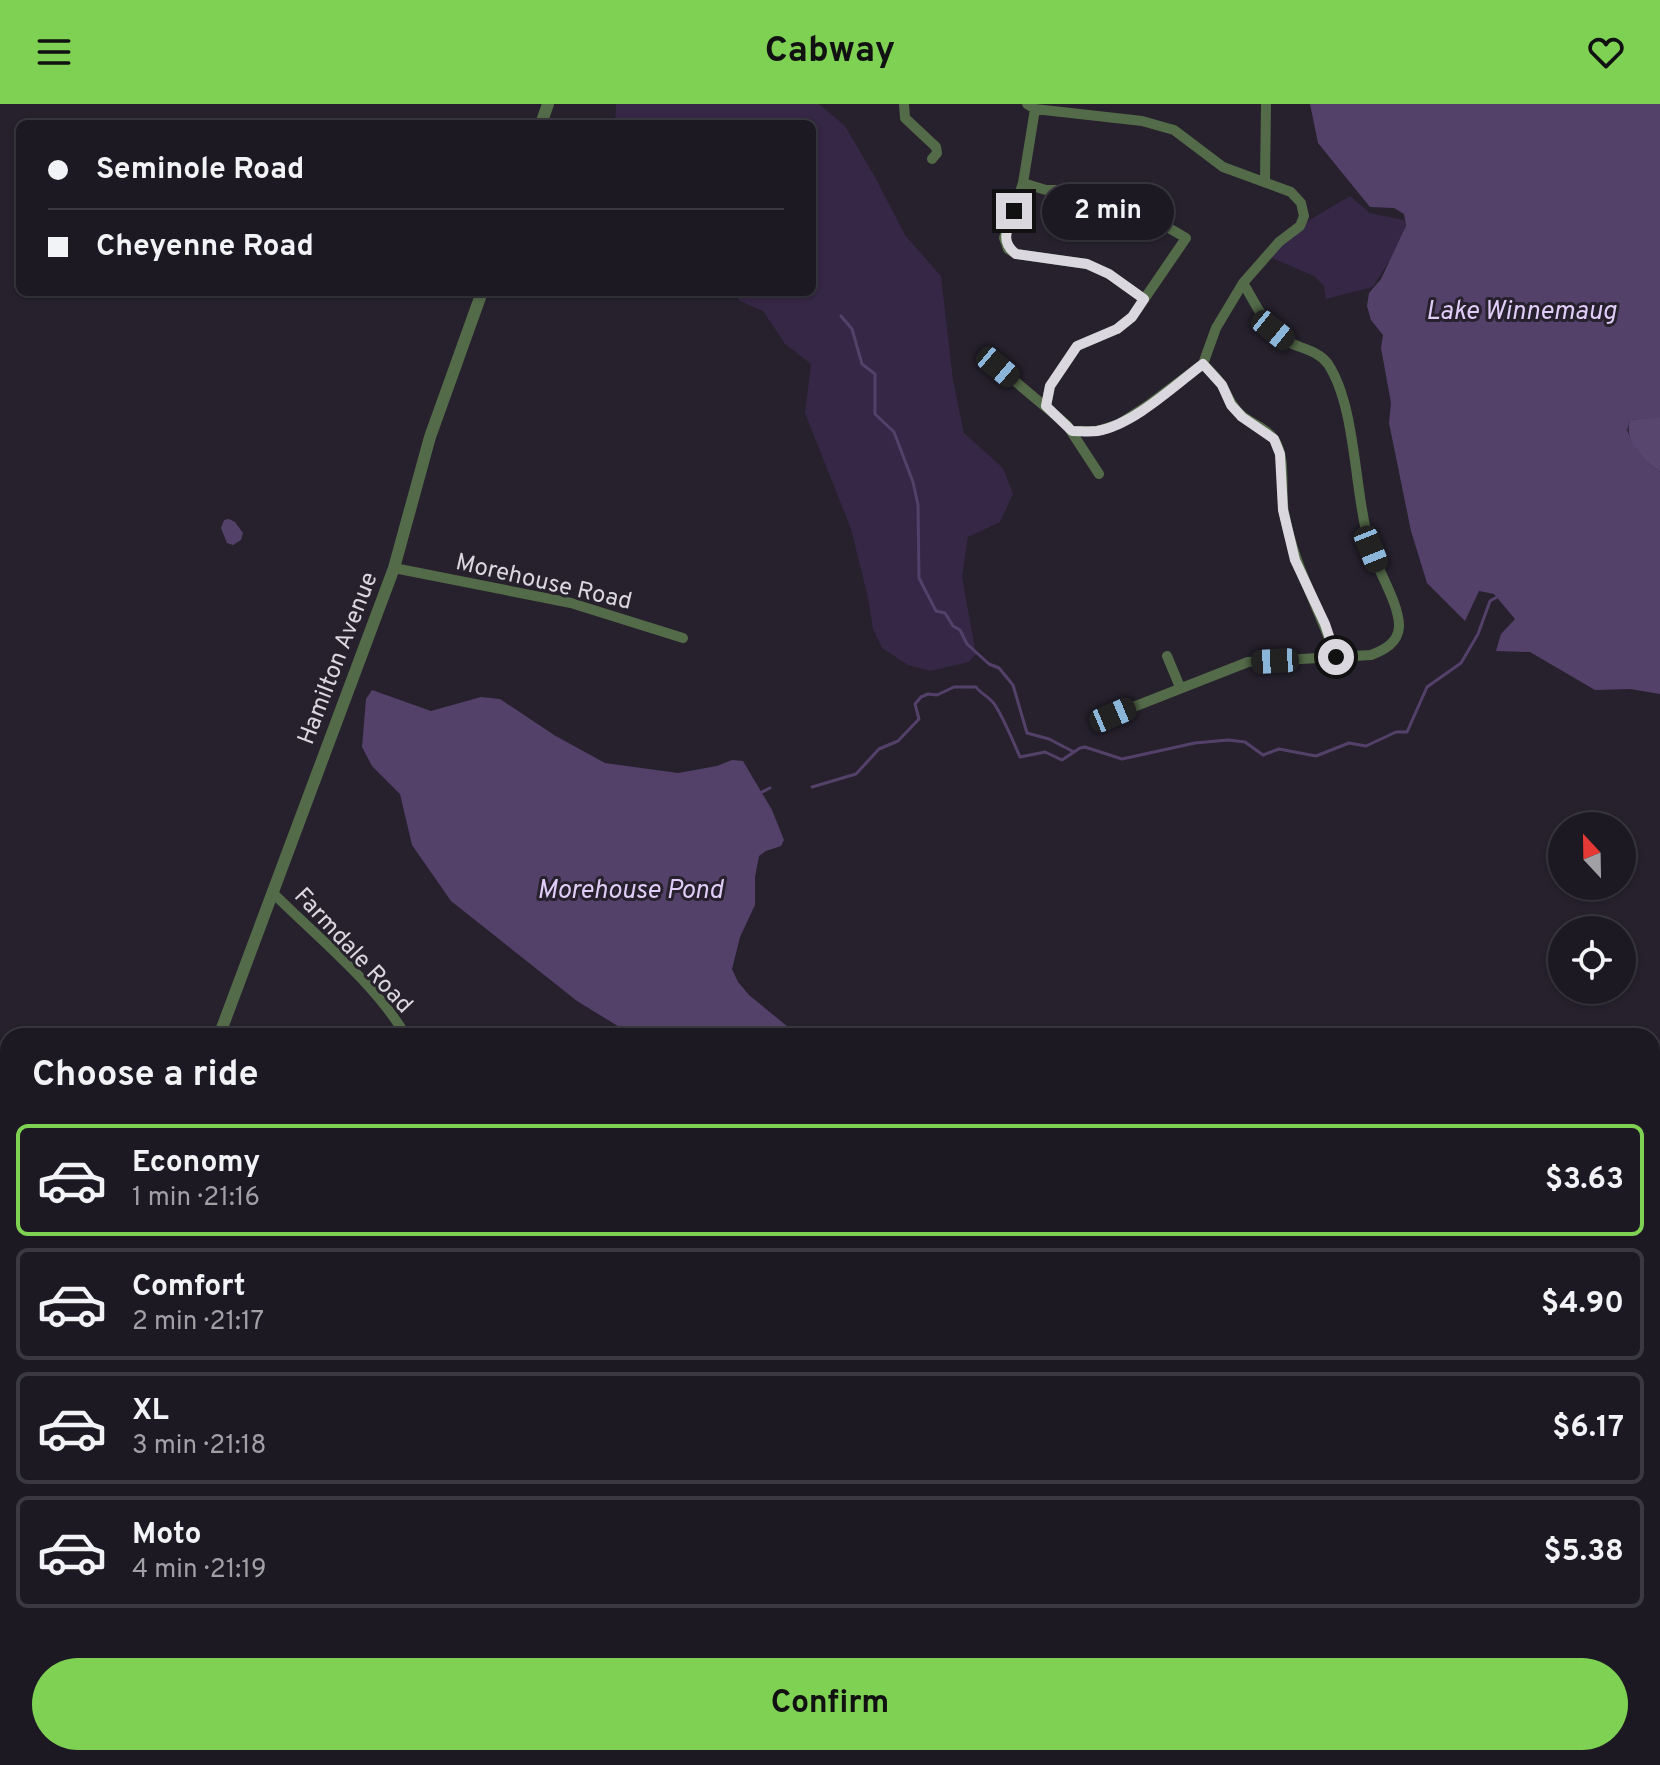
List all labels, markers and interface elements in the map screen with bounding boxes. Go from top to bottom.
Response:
text: Cabway [765,29,895,75]
icon: menu [32,30,76,74]
icon: heart [1584,30,1628,74]
text: Seminole Road [96,152,304,189]
callout: 2 min [1042,183,1174,239]
route end [996,193,1032,229]
text: 2 min [1074,195,1142,228]
text: Cheyenne Road [96,229,314,266]
water label: Lake Winnemaug [1426,296,1617,329]
car [1247,306,1299,354]
car [972,342,1024,392]
car [1351,522,1391,576]
street label: Morehouse Road [452,548,635,618]
street label: Hamilton Avenue [292,568,386,749]
route start [1318,639,1354,675]
car [1250,648,1300,674]
car [1086,695,1140,735]
north arrow [1548,812,1636,900]
map controls [1548,812,1636,1004]
water label: Morehouse Pond [537,875,725,908]
street label: Farmdale Road [287,882,418,1020]
button: locate [1548,916,1636,1004]
text: Choose a ride [32,1053,258,1099]
icon: car [36,1144,108,1216]
text: Economy [132,1145,260,1182]
text: $3.63 [1545,1162,1624,1199]
text: 1 min · 21:16 [132,1182,260,1215]
icon: car [36,1268,108,1340]
text: Comfort [132,1269,245,1306]
text: $4.90 [1541,1286,1624,1323]
text: 2 min · 21:17 [132,1306,264,1339]
icon: car [36,1392,108,1464]
text: XL [132,1393,169,1430]
text: $6.17 [1552,1410,1624,1447]
text: 3 min · 21:18 [132,1430,266,1463]
icon: car [36,1516,108,1588]
text: Moto [132,1517,202,1554]
text: $5.38 [1543,1534,1624,1571]
text: 4 min · 21:19 [132,1554,266,1587]
button: Confirm [32,1658,1628,1750]

